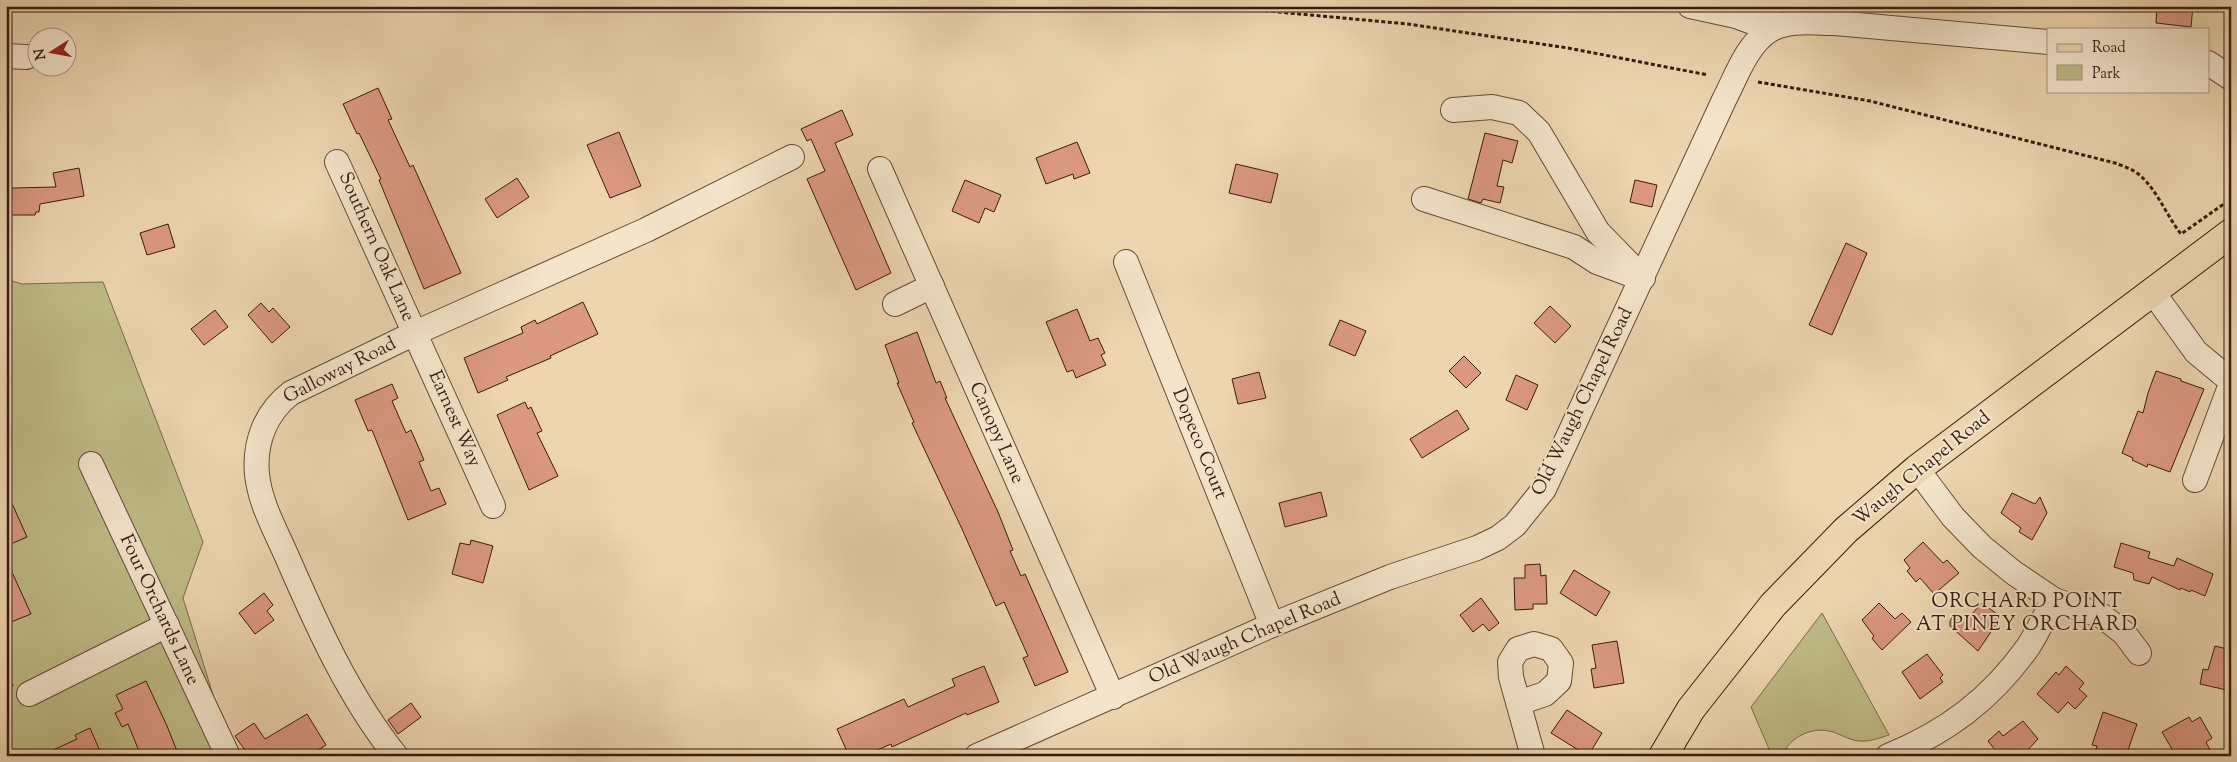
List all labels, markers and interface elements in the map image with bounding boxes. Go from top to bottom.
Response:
north arrow [28,28,78,78]
legend [2047,28,2210,92]
text: Road [2092,38,2126,59]
text: N [30,47,52,61]
text: Park [2092,64,2121,85]
street label: Southern Oak Lane [331,168,421,326]
street label: Old Waugh Chapel Road [1526,303,1640,501]
street label: Galloway Road [279,331,401,411]
street label: Earnest Way [421,366,487,472]
street label: Canopy Lane [962,378,1030,488]
street label: Dopeco Court [1164,385,1234,504]
street label: Waugh Chapel Road [1847,405,1997,533]
street label: Four Orchards Lane [112,530,206,690]
street label: Old Waugh Chapel Road [1145,586,1346,692]
district label: ORCHARD POINT AT PINEY ORCHARD [1916,588,2138,640]

